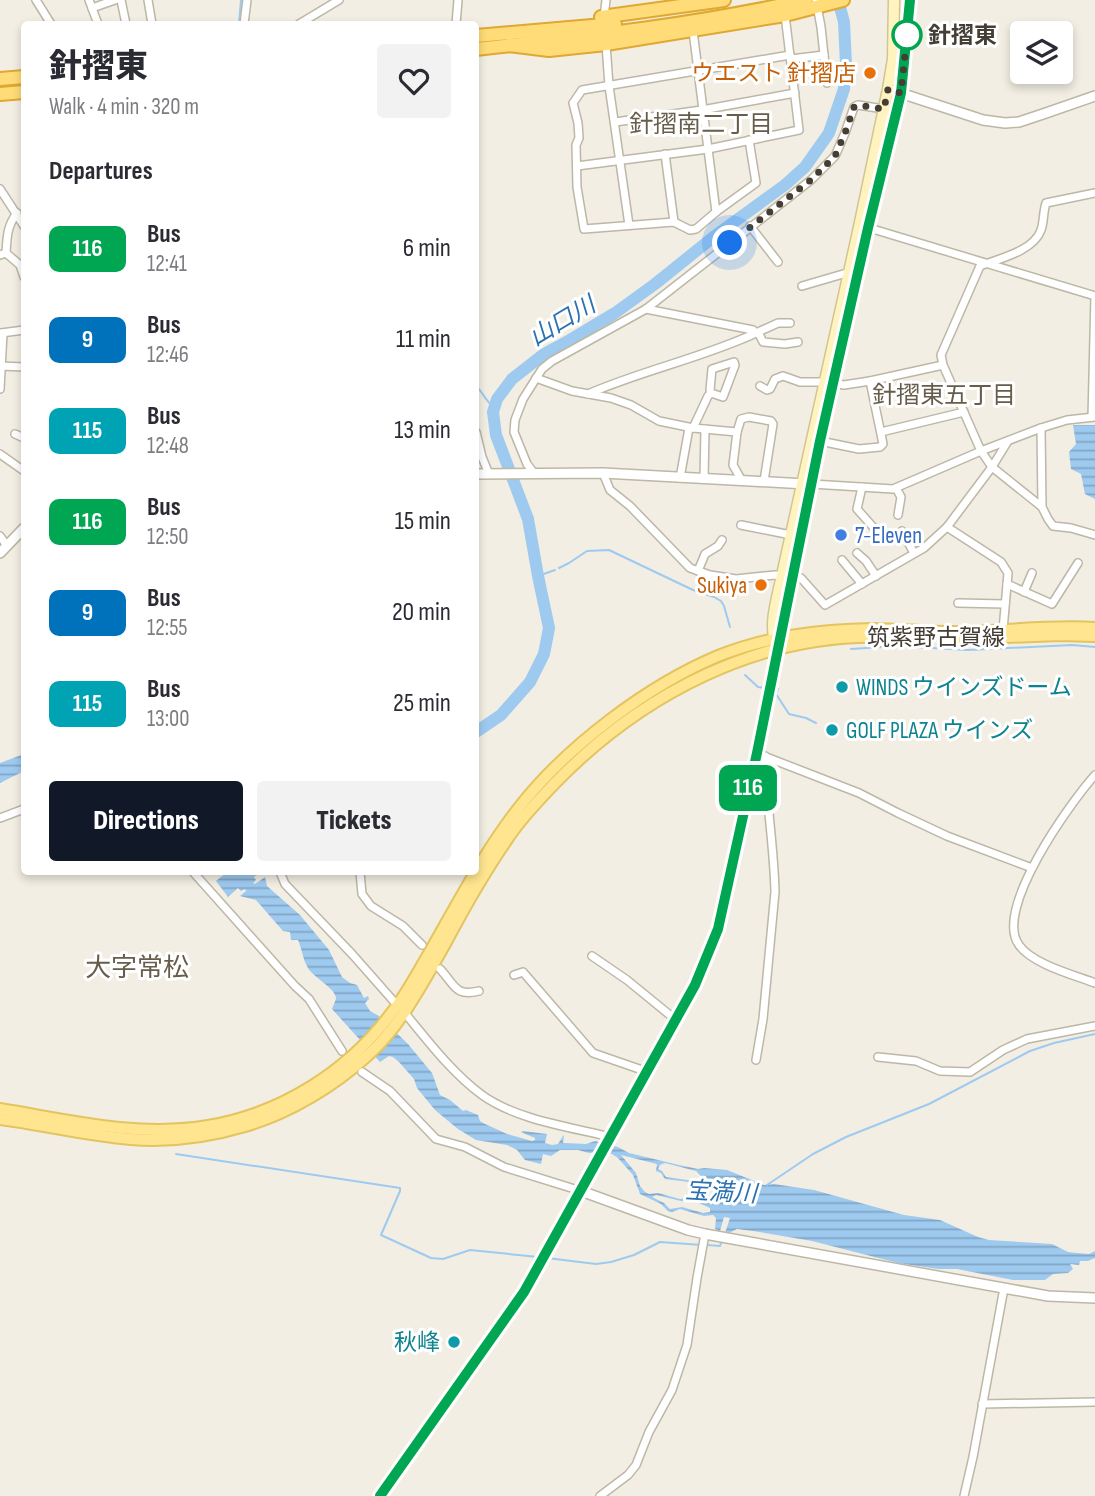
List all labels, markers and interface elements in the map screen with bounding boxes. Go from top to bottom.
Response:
marker: 針摺東 [892,20,922,50]
map controls [1010,21,1073,84]
button: layers [1010,21,1073,84]
place label: 針摺東 [928,22,997,50]
button: heart [377,44,451,118]
text: 針摺東 [49,47,148,87]
place label: ウエスト 針摺店 [691,60,856,88]
marker: ウエスト 針摺店 [862,65,878,81]
text: Walk · 4 min · 320 m [49,93,199,121]
district label: 針摺南二丁目 [629,110,773,139]
text: Departures [49,156,153,187]
text: Bus [147,219,181,250]
your location [712,225,747,260]
text: 6 min [403,233,451,264]
text: 116 [72,234,103,263]
text: 12:41 [147,250,187,278]
water label: 山口川 [524,289,603,352]
text: Bus [147,310,181,341]
text: 11 min [396,324,451,355]
text: 9 [82,325,93,354]
text: 12:46 [147,341,189,369]
district label: 針摺東五丁目 [872,381,1016,410]
text: Bus [147,401,181,432]
text: 13 min [394,415,451,446]
text: 115 [73,416,102,445]
text: 12:48 [147,432,189,460]
text: Bus [147,492,181,523]
text: 15 min [395,506,451,537]
text: 116 [72,507,103,536]
place label: 7-Eleven [855,522,922,550]
text: 12:50 [147,523,189,551]
marker: 7-Eleven [833,527,849,543]
place label: Sukiya [697,572,747,600]
marker: Sukiya [753,577,769,593]
text: Bus [147,583,181,614]
text: 20 min [392,597,451,628]
text: 9 [82,598,93,627]
text: 12:55 [147,614,188,642]
street label: 筑紫野古賀線 [867,624,1005,652]
text: Bus [147,674,181,705]
place label: WINDS ウインズドーム [856,674,1072,702]
marker: WINDS ウインズドーム [834,679,850,695]
text: 25 min [393,688,451,719]
text: 115 [73,689,102,718]
text: 13:00 [147,705,190,733]
place label: GOLF PLAZA ウインズ [846,717,1033,745]
marker: GOLF PLAZA ウインズ [824,722,840,738]
line badge: 116 [708,765,788,811]
text: 116 [733,773,763,802]
button: Directions [49,781,243,861]
button: Tickets [257,781,451,861]
district label: 大字常松 [85,953,189,984]
water label: 宝満川 [684,1176,761,1209]
place label: 秋峰 [394,1329,440,1357]
marker: 秋峰 [446,1334,462,1350]

